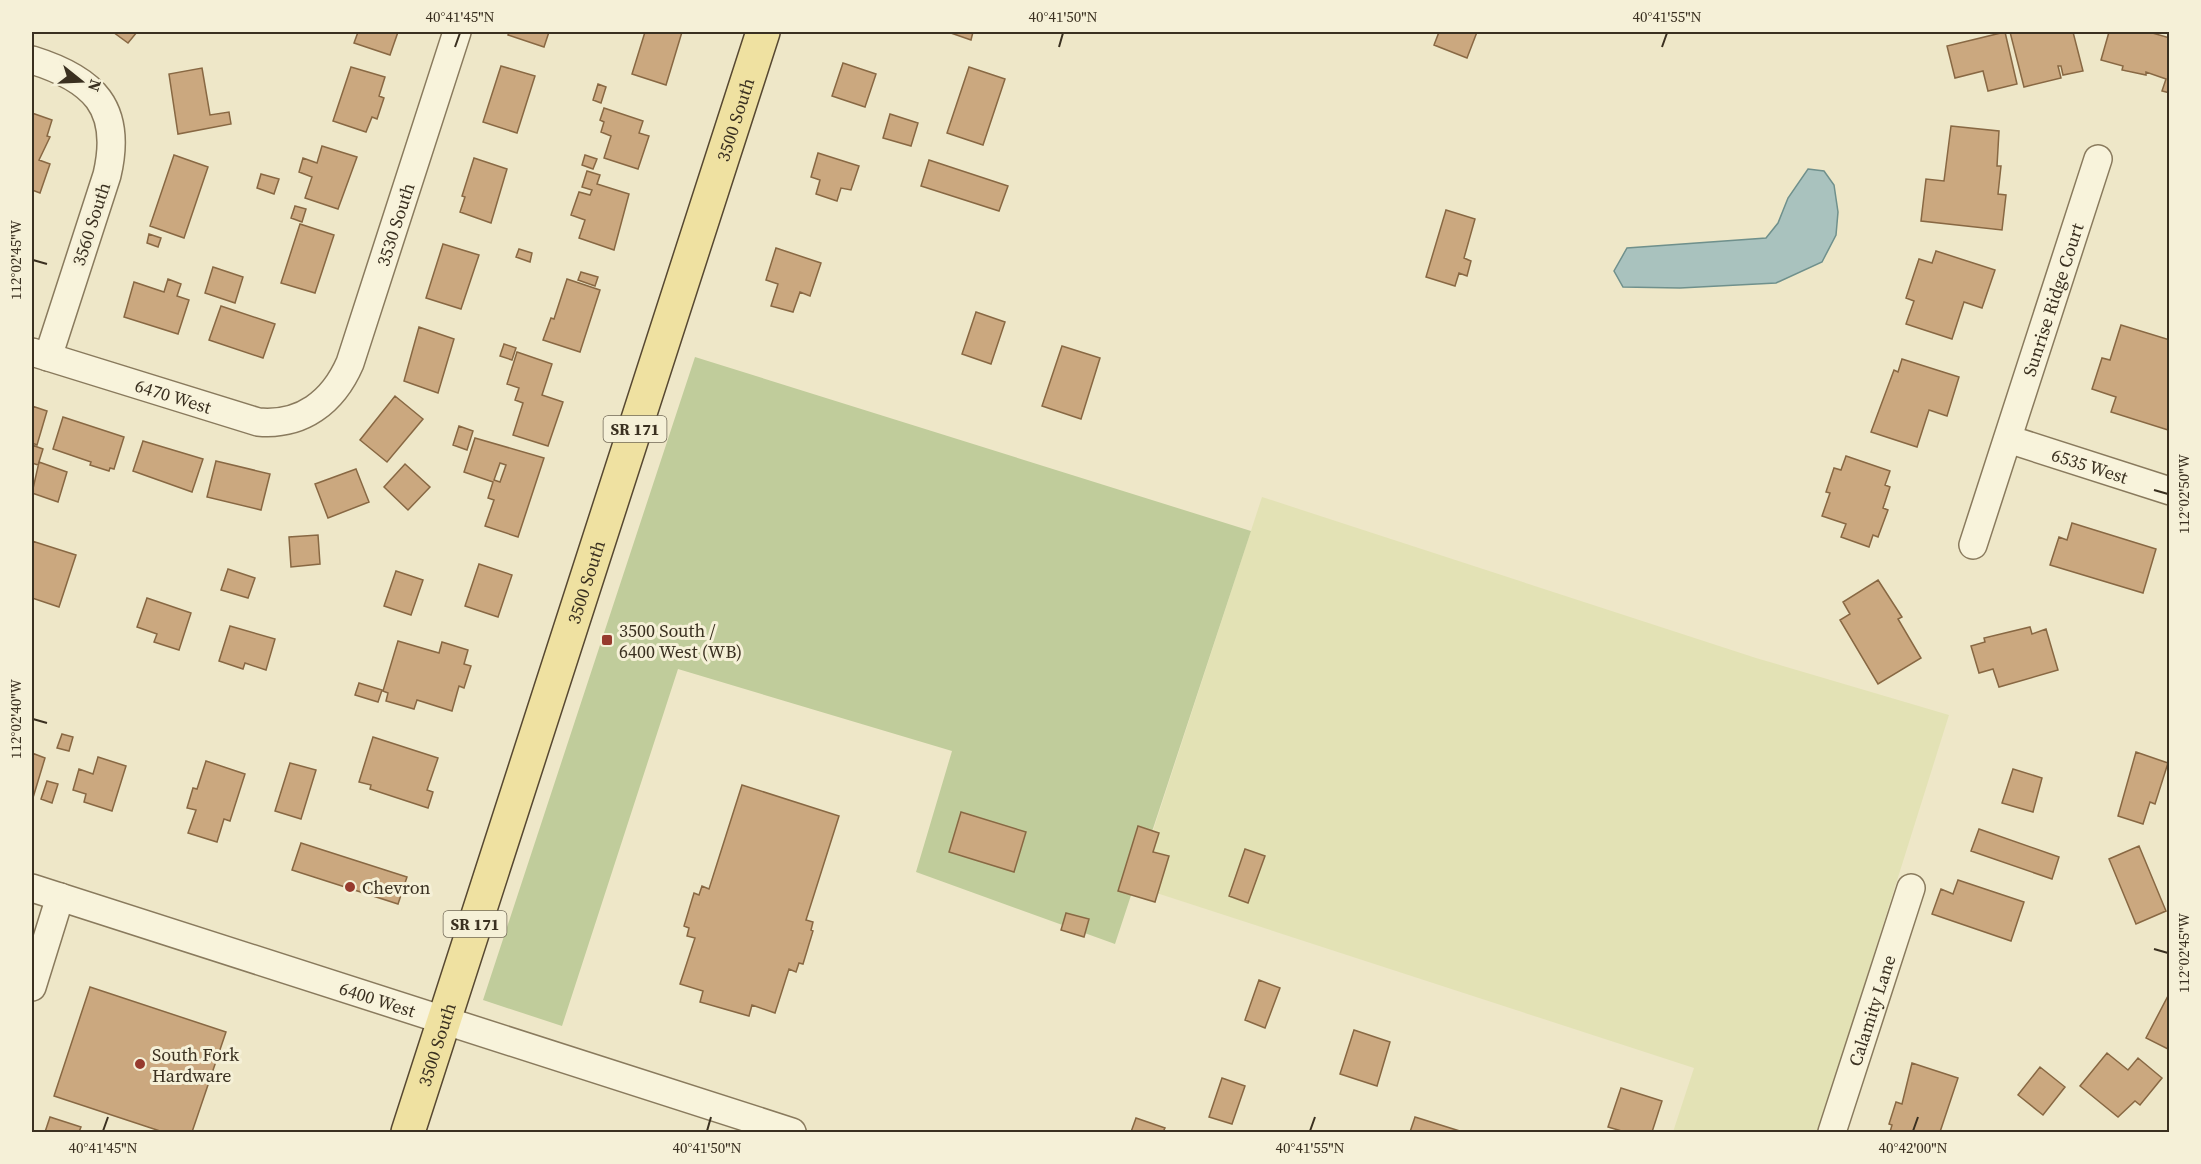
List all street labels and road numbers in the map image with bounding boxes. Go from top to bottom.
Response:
street label: 3500 South [710,74,760,164]
street label: 3560 South [66,179,116,269]
street label: 3530 South [370,179,420,269]
street label: Sunrise Ridge Court [2016,220,2089,379]
street label: 6470 West [132,372,215,419]
road number: SR 171 [604,416,666,442]
street label: 6535 West [2049,441,2131,489]
street label: 3500 South [560,537,611,627]
road number: SR 171 [444,911,506,937]
street label: Calamity Lane [1842,951,1901,1069]
street label: 6400 West [336,975,419,1023]
street label: 3500 South [411,999,461,1089]

